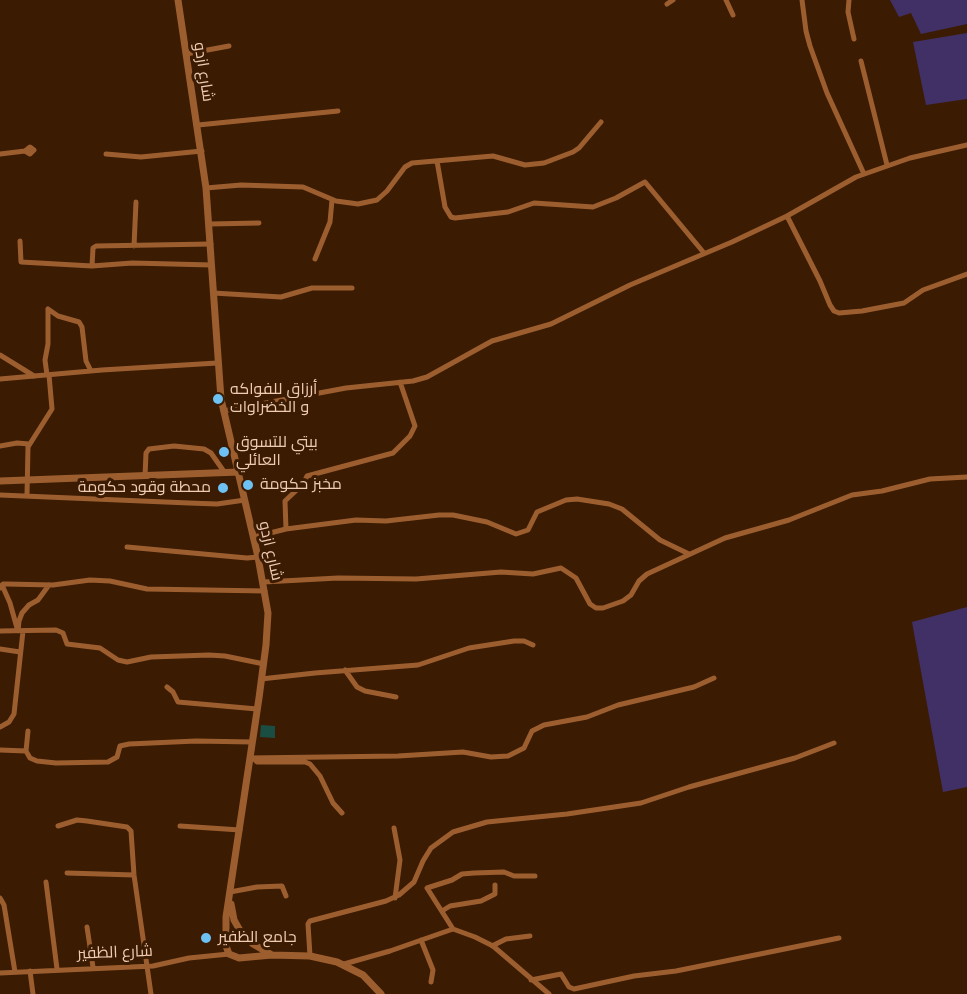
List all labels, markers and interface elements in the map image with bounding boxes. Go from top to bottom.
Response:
street label: شارع ازدو [189,41,217,103]
place label: أرزاق للفواكه و الخضراوات [230,380,317,418]
marker: أرزاق للفواكه و الخضراوات [211,392,225,406]
place label: بيتي للتسوق العائلي [236,433,318,471]
marker: بيتي للتسوق العائلي [217,445,231,459]
place label: مخبز حكومة [260,475,342,495]
place label: محطة وقود حكومة [78,478,211,498]
marker: مخبز حكومة [241,478,255,492]
marker: محطة وقود حكومة [216,481,230,495]
street label: شارع ازدو [254,520,286,582]
place label: جامع الظفير [218,928,297,948]
marker: جامع الظفير [199,931,213,945]
street label: شارع الظفير [77,942,153,964]

